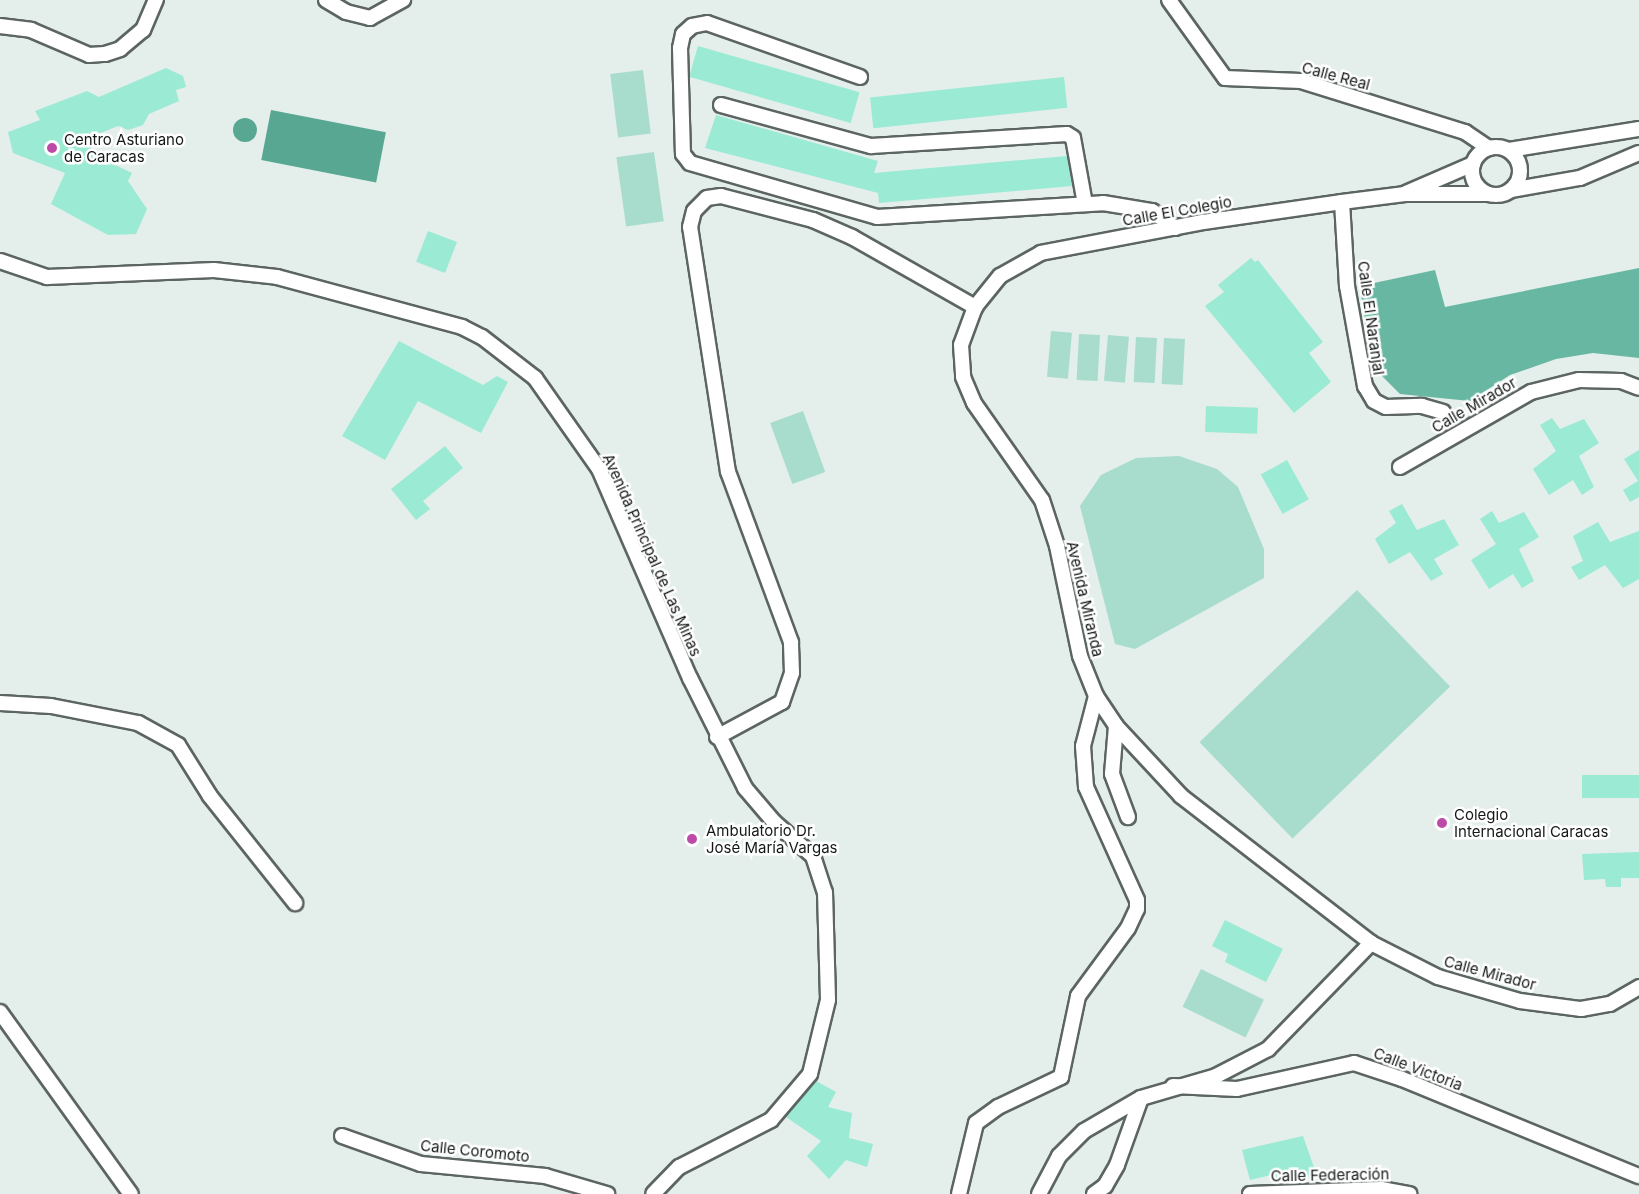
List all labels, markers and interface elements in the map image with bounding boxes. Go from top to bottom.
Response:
street label: Calle Real [1300,58,1372,94]
place label: Centro Asturiano de Caracas [64,130,184,165]
marker: Centro Asturiano de Caracas [45,141,59,155]
street label: Calle El Colegio [1121,193,1233,229]
street label: Calle El Naranjal [1354,260,1388,376]
street label: Calle Mirador [1428,374,1520,436]
street label: Avenida Principal de Las Minas [599,451,705,659]
street label: Avenida Miranda [1063,539,1107,659]
place label: Colegio Internacional Caracas [1454,805,1608,840]
marker: Colegio Internacional Caracas [1435,816,1449,830]
place label: Ambulatorio Dr. José María Vargas [706,821,838,856]
marker: Ambulatorio Dr. José María Vargas [683,830,701,848]
street label: Calle Mirador [1442,952,1538,994]
street label: Calle Victoria [1371,1044,1465,1094]
street label: Calle Coromoto [419,1136,531,1166]
street label: Calle Federación [1271,1165,1389,1185]

